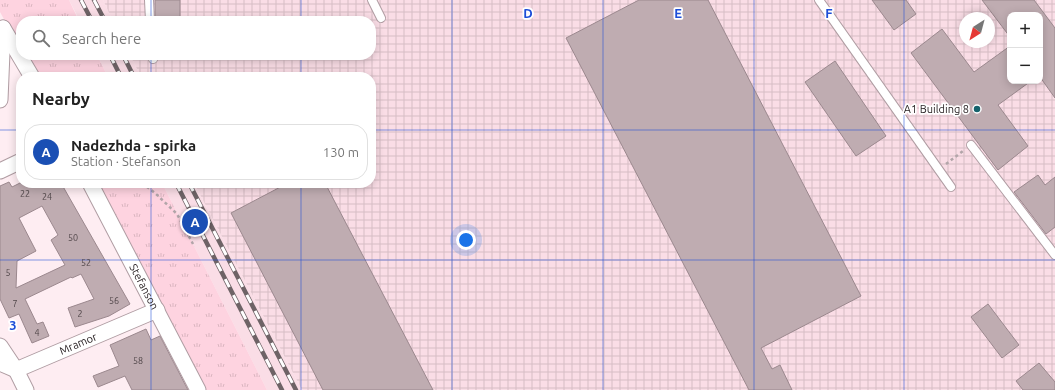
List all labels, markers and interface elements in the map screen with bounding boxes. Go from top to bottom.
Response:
text: D [523,6,533,20]
text: E [674,6,682,20]
text: F [825,6,833,20]
north arrow [959,12,995,48]
map controls [1007,12,1043,84]
button: + [1007,12,1043,48]
search box [16,16,376,60]
icon: search [30,27,52,49]
text: Search here [62,30,141,47]
button: − [1007,48,1043,84]
text: Nearby [32,89,90,108]
place label: A1 Building 8 [904,103,969,115]
marker: A1 Building 8 [972,104,982,114]
text: Nadezhda - spirka [71,137,196,154]
text: A [41,145,51,159]
text: 130 m [323,145,359,159]
text: Station · Stefanson [71,154,181,168]
house number: 22 [20,189,30,199]
house number: 24 [42,192,52,202]
pin: A [182,207,208,237]
your location [456,230,476,250]
house number: 50 [68,233,78,243]
house number: 52 [81,258,91,268]
street label: Stefanson [127,262,161,312]
house number: 5 [5,268,11,278]
house number: 56 [109,296,119,306]
house number: 7 [12,299,18,309]
house number: 2 [77,309,83,319]
text: 3 [9,318,17,332]
house number: 4 [34,328,40,338]
street label: Mramor [58,330,99,357]
house number: 58 [133,356,143,366]

